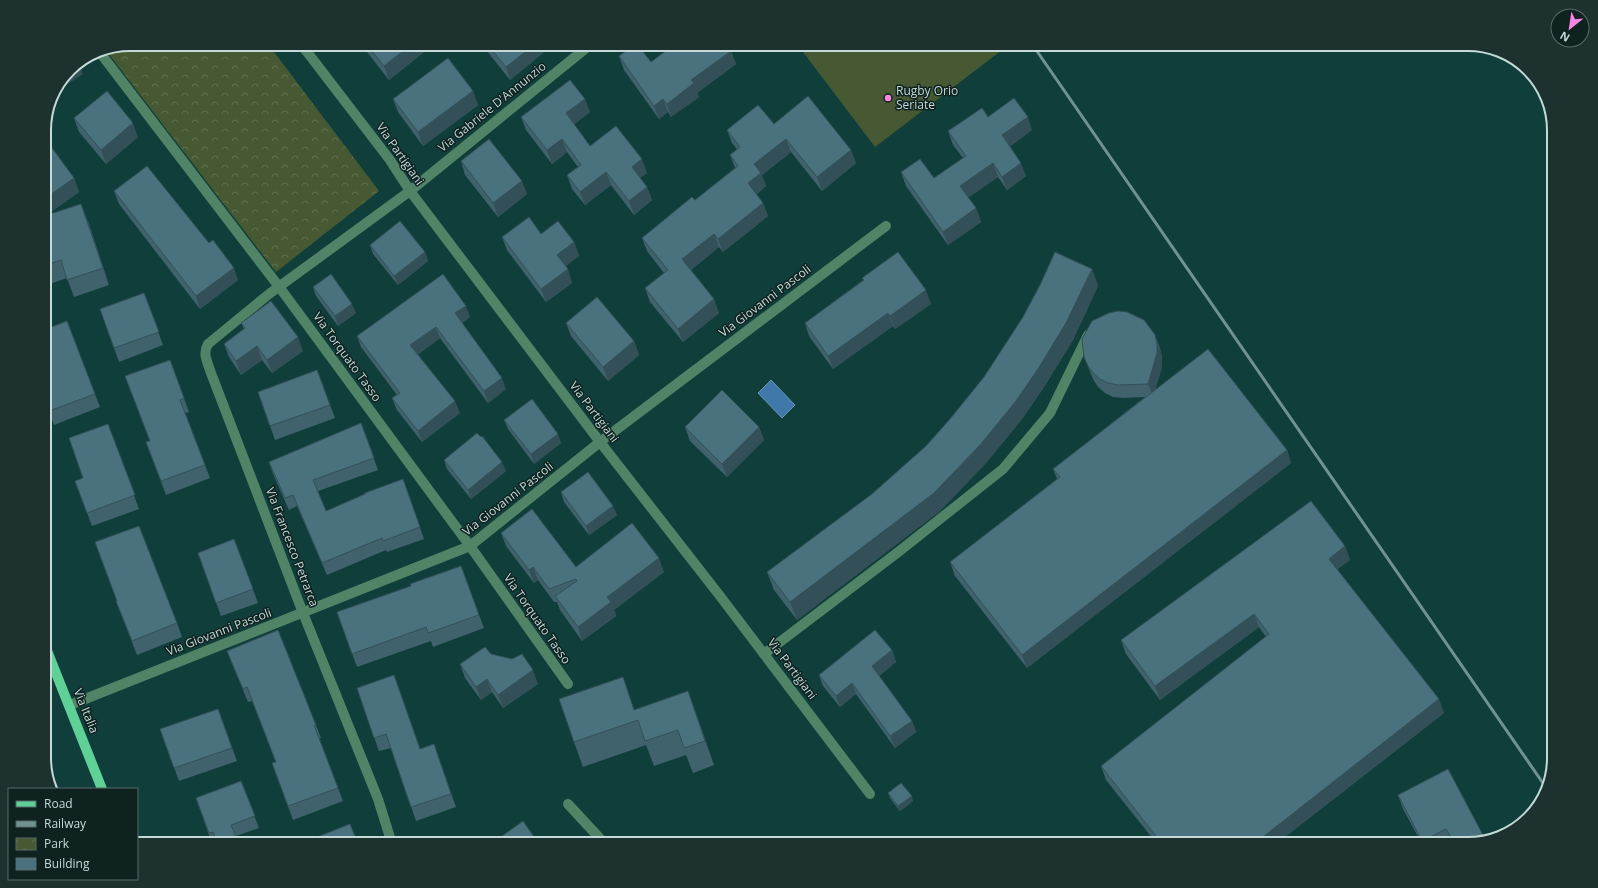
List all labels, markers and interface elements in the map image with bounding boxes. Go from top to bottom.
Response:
north arrow [1550,8,1590,48]
text: N [1557,28,1572,46]
street label: Via Gabriele D'Annunzio [434,58,549,156]
place label: Rugby Orio Seriate [896,82,958,113]
marker: Rugby Orio Seriate [883,93,893,103]
street label: Via Partigiani [373,119,428,188]
street label: Via Giovanni Pascoli [715,260,814,341]
street label: Via Torquato Tasso [309,309,386,405]
street label: Via Partigiani [566,378,623,446]
street label: Via Giovanni Pascoli [459,458,557,540]
street label: Via Francesco Petrarca [262,485,323,609]
street label: Via Torquato Tasso [500,570,575,667]
street label: Via Giovanni Pascoli [164,604,274,659]
street label: Via Partigiani [764,635,821,703]
street label: Via Italia [70,686,103,736]
legend [8,788,138,880]
text: Road [44,795,73,812]
text: Railway [44,815,87,832]
text: Park [44,835,70,852]
text: Building [44,855,90,872]

